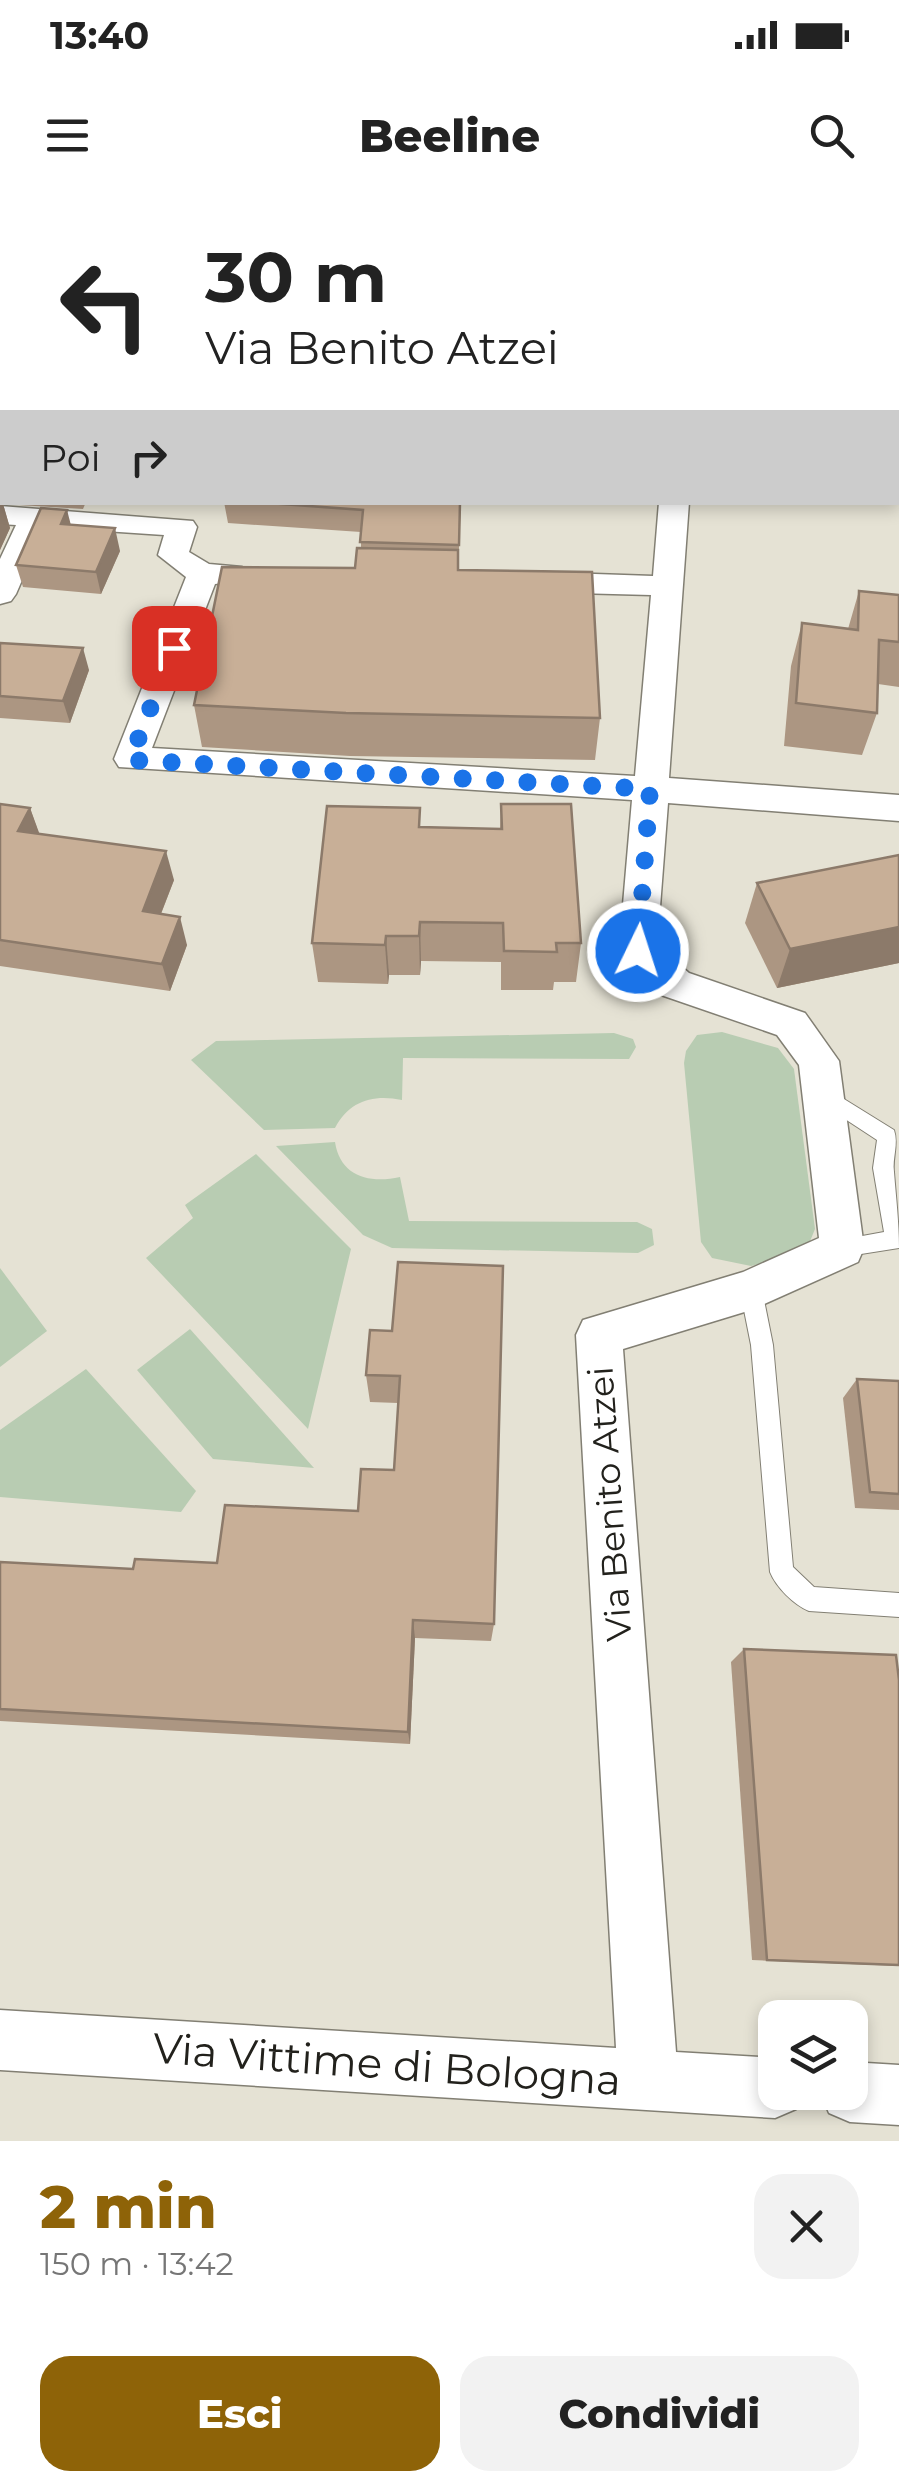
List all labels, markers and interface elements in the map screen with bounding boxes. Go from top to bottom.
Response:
text: 13:40 [50,12,149,59]
icon: menu [40,108,95,163]
text: Beeline [359,108,540,163]
icon: search [804,108,859,163]
text: 30 m [205,234,387,320]
icon: left [40,240,170,370]
text: Via Benito Atzei [205,320,559,375]
icon: right [121,430,176,485]
text: Poi [40,434,101,481]
pin [132,606,217,691]
icon: arrive [147,621,202,676]
position arrow [586,899,690,1003]
street label: Via Benito Atzei [578,1365,641,1643]
map controls [758,2000,868,2110]
button: layers [758,2000,868,2110]
street label: Via Vittime di Bologna [151,2022,623,2106]
text: 2 min [40,2170,217,2243]
button: close [754,2174,859,2279]
text: 150 m · 13:42 [40,2244,234,2283]
button: Esci [40,2356,440,2471]
button: Condividi [460,2356,859,2471]

